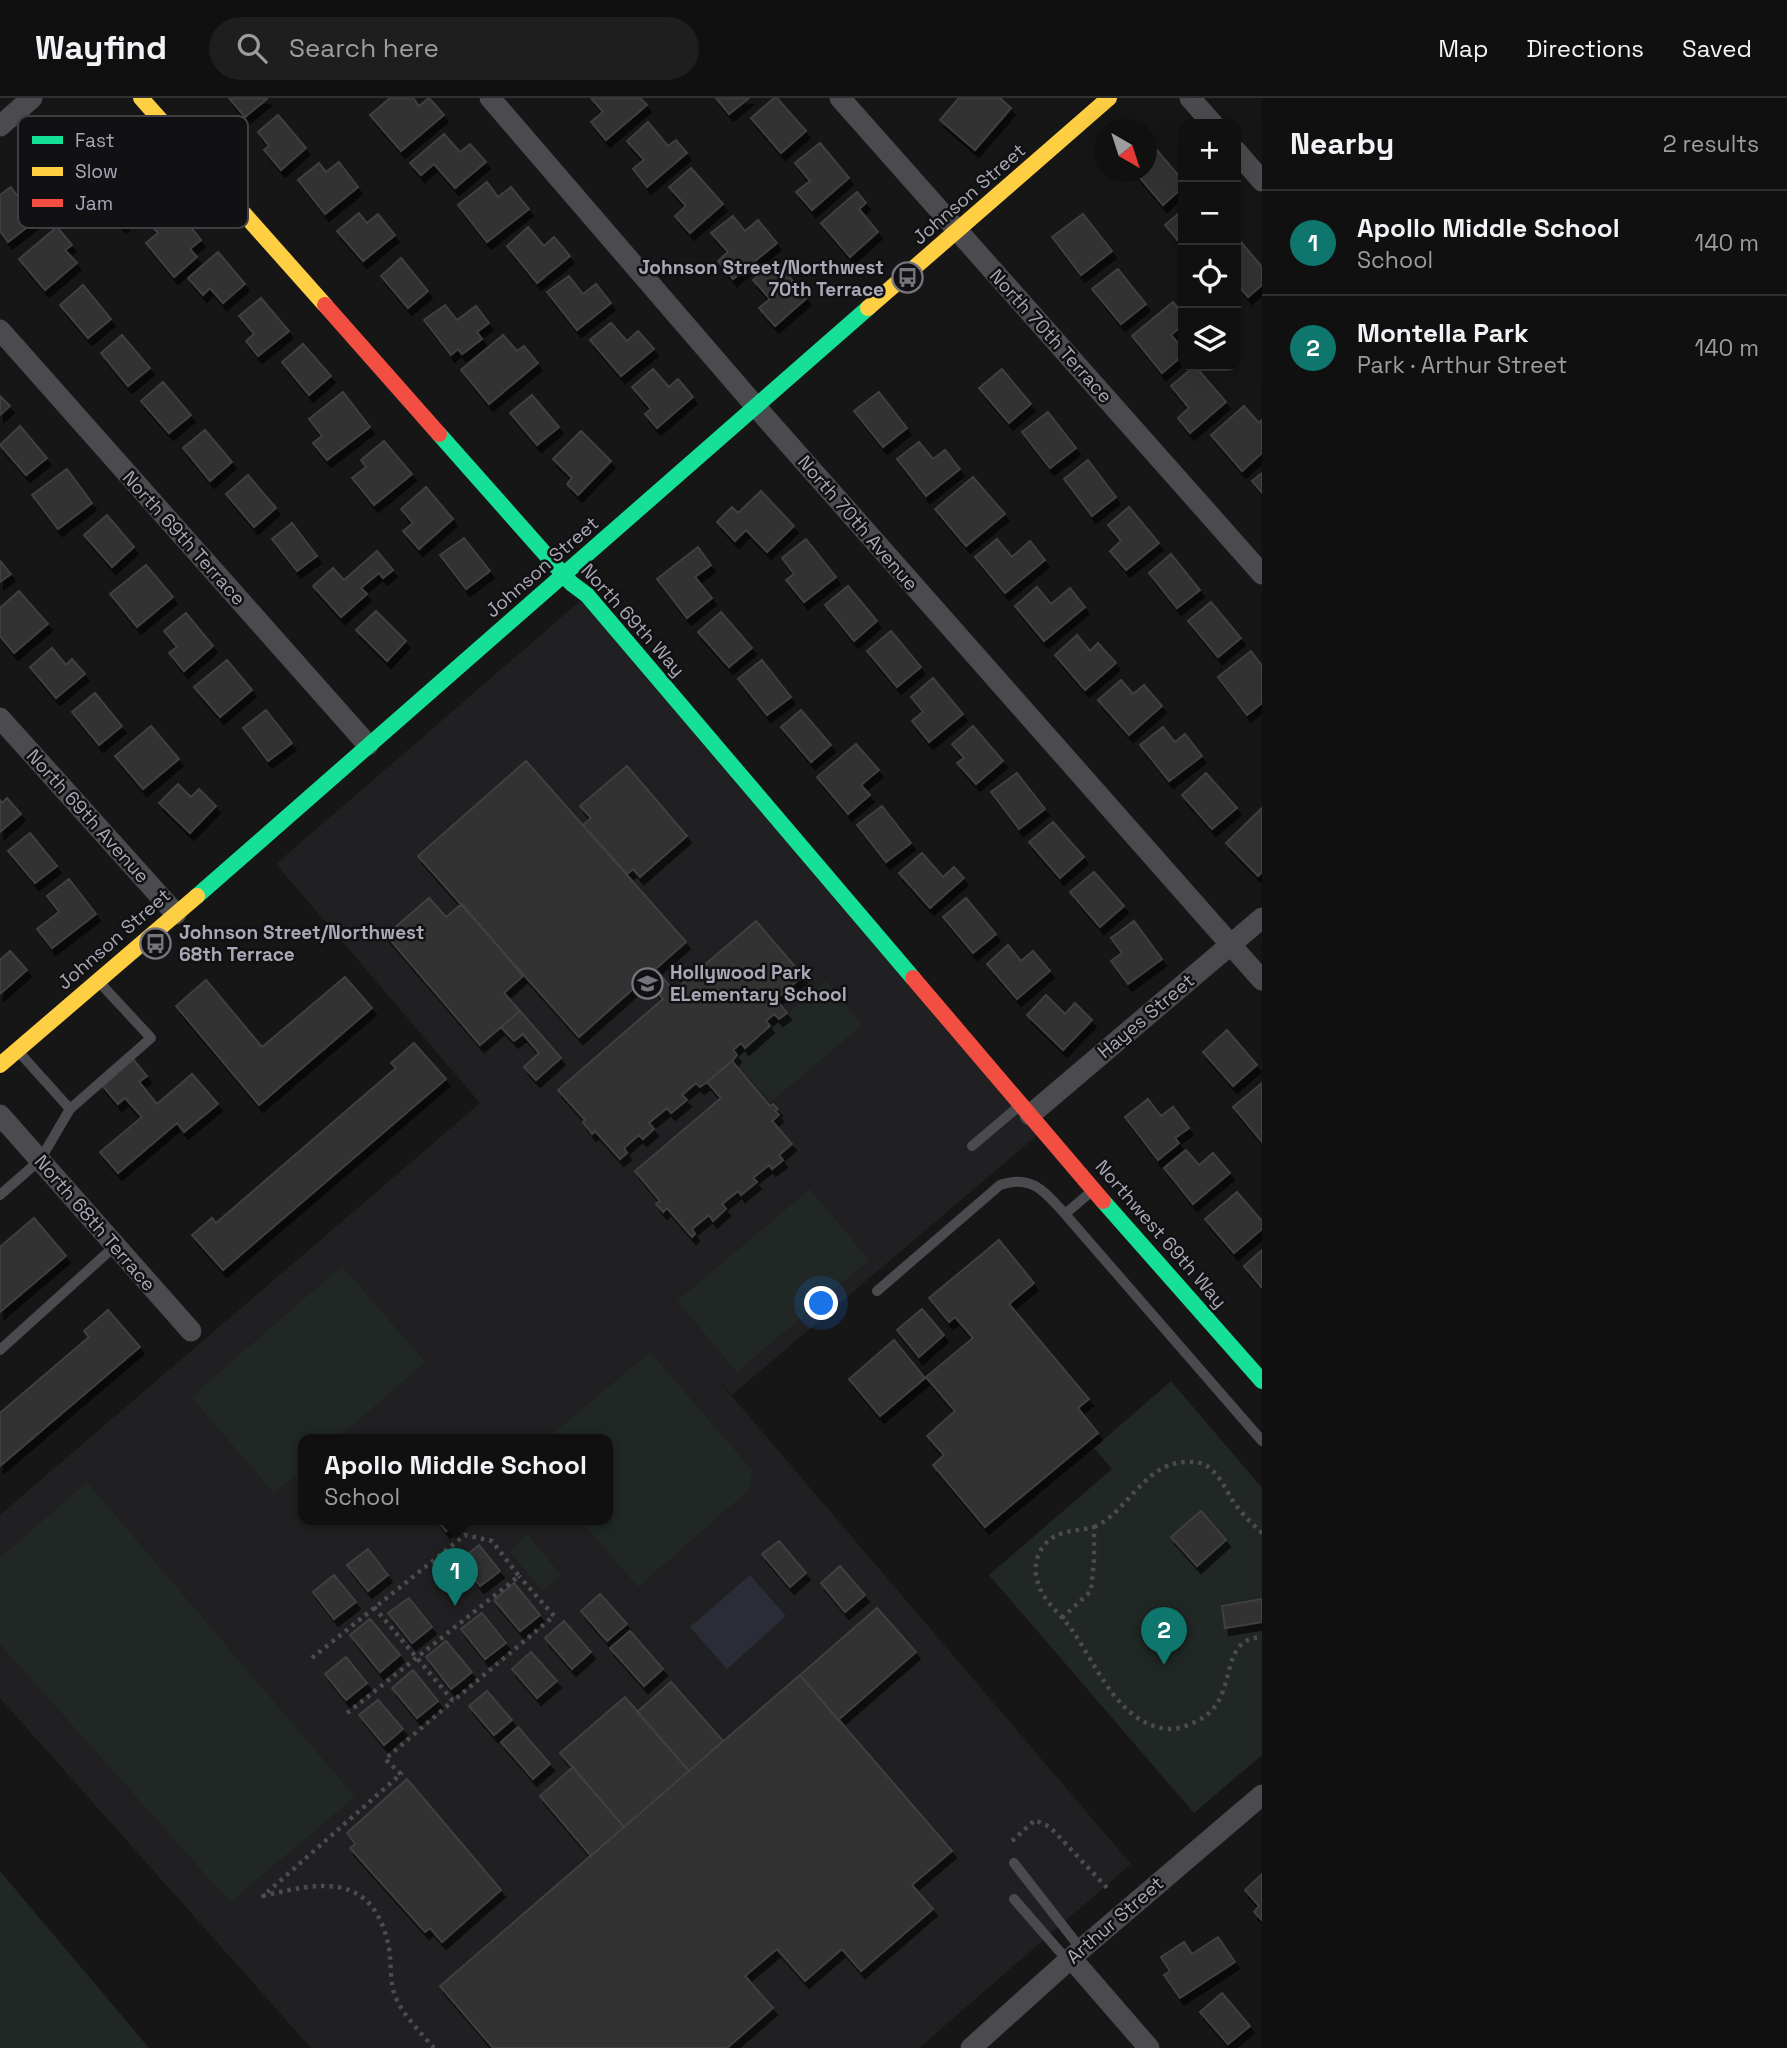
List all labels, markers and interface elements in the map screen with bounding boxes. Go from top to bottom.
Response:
search box [209,17,699,80]
text: Wayfind [35,27,167,69]
icon: search [233,29,271,67]
text: Search here [289,31,439,65]
text: Map [1438,33,1488,64]
text: Directions [1526,33,1644,64]
text: Saved [1682,33,1752,64]
legend [18,116,248,228]
north arrow [1094,119,1157,182]
map controls [1178,119,1241,371]
button: + [1178,119,1241,182]
text: Nearby [1290,124,1394,163]
text: Fast [75,128,115,153]
text: 2 results [1663,129,1759,159]
street label: Johnson Street [907,138,1031,250]
text: Slow [75,159,118,184]
button: − [1178,182,1241,245]
text: Jam [75,191,113,216]
text: Apollo Middle School [1357,211,1620,245]
text: 1 [1308,228,1318,258]
text: 140 m [1695,228,1759,258]
button: locate [1178,245,1241,308]
text: School [1357,245,1433,275]
place label: Johnson Street/Northwest 70th Terrace [638,255,884,302]
bus stop icon: Johnson Street/Northwest 70th Terrace [890,261,924,295]
street label: North 70th Terrace [984,264,1118,408]
button: layers [1178,308,1241,371]
text: Montella Park [1357,316,1529,350]
text: 2 [1306,333,1320,363]
text: 140 m [1695,333,1759,363]
text: Park · Arthur Street [1357,350,1567,380]
street label: North 70th Avenue [792,450,924,596]
street label: North 69th Terrace [117,465,251,611]
street label: Johnson Street [480,511,604,623]
street label: North 69th Way [576,558,690,682]
street label: North 69th Avenue [21,744,155,888]
street label: Johnson Street [52,883,176,995]
place label: Johnson Street/Northwest 68th Terrace [179,920,425,967]
bus stop icon: Johnson Street/Northwest 68th Terrace [139,926,173,960]
place label: Hollywood Park ELementary School [670,960,847,1007]
school or university icon: Hollywood Park ELementary School [630,966,664,1000]
street label: Hayes Street [1092,968,1200,1064]
street label: North 68th Terrace [29,1150,161,1296]
street label: Northwest 69th Way [1090,1155,1232,1313]
your location [804,1286,838,1320]
popup [298,1434,613,1525]
text: Apollo Middle School [324,1448,587,1482]
text: School [324,1482,400,1512]
pin: 1 [432,1548,478,1606]
pin: 2 [1141,1607,1187,1665]
street label: Arthur Street [1061,1871,1169,1969]

